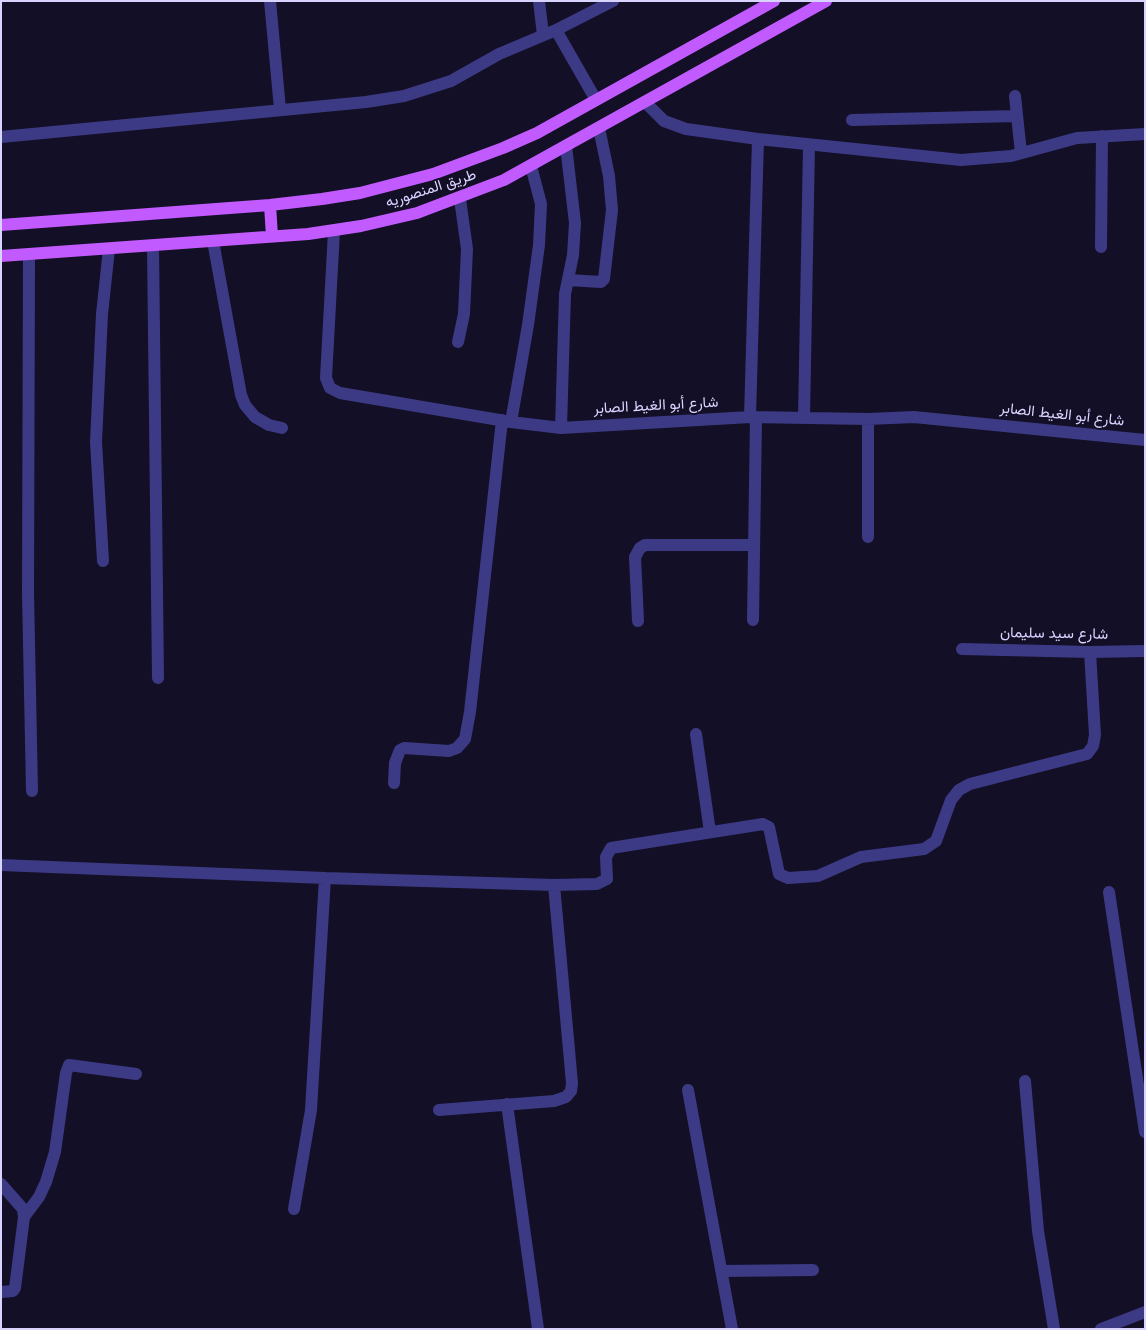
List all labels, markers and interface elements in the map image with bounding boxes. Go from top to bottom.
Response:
street label: طريق المنصوريه [383,166,479,212]
street label: شارع أبو الغيط الصابر [593,394,719,418]
street label: شارع أبو الغيط الصابر [999,400,1125,430]
street label: شارع سيد سليمان [1000,624,1108,644]

